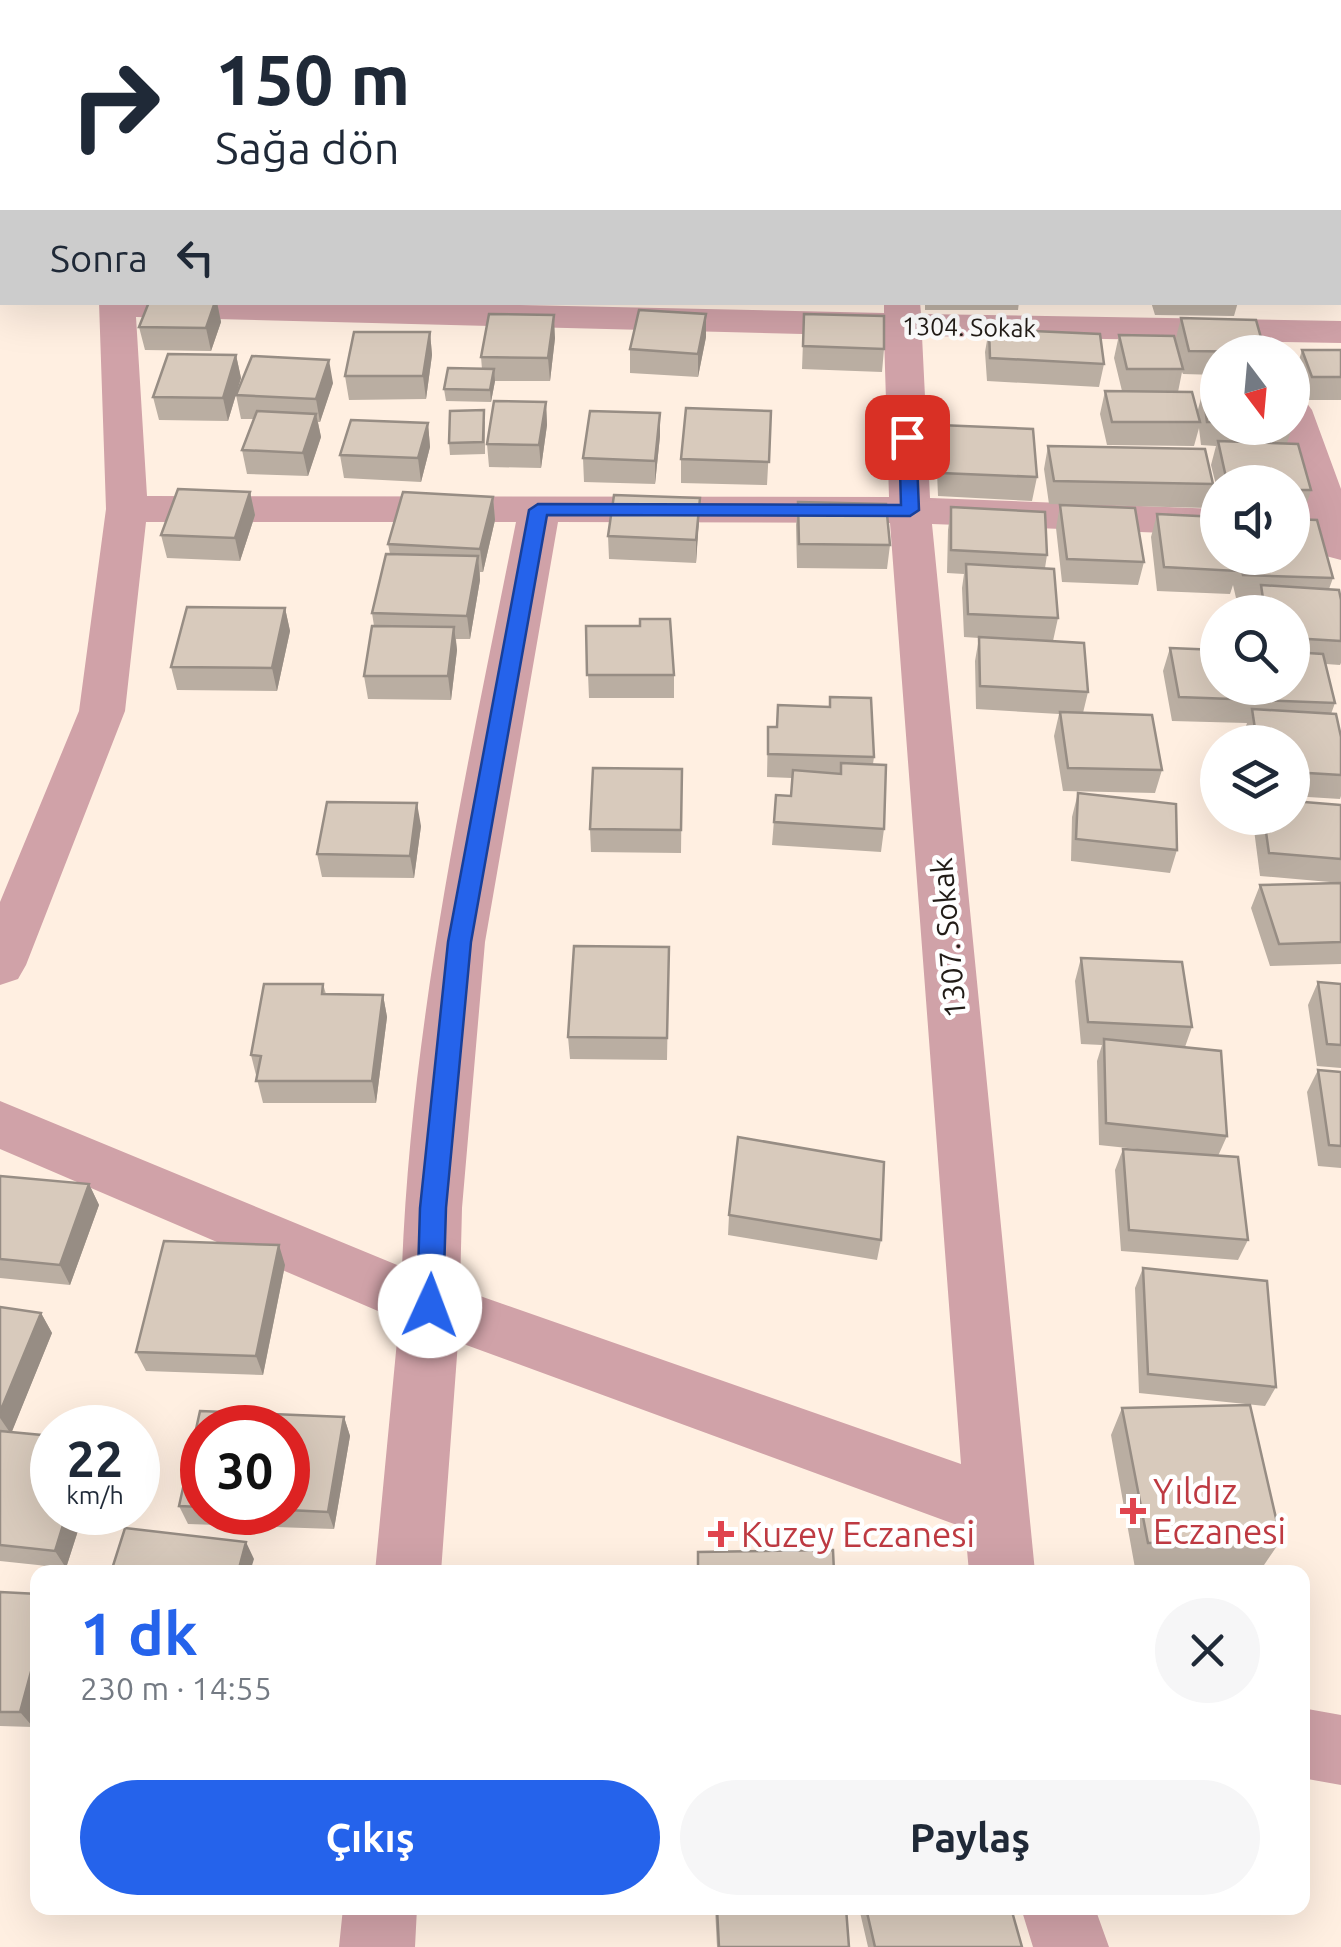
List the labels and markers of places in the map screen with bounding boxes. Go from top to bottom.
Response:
pin [865,395,950,480]
place label: Yıldız Eczanesi [1153,1471,1286,1551]
marker: Yıldız Eczanesi [1122,1500,1144,1522]
place label: Kuzey Eczanesi [741,1514,975,1554]
marker: Kuzey Eczanesi [710,1523,732,1545]

